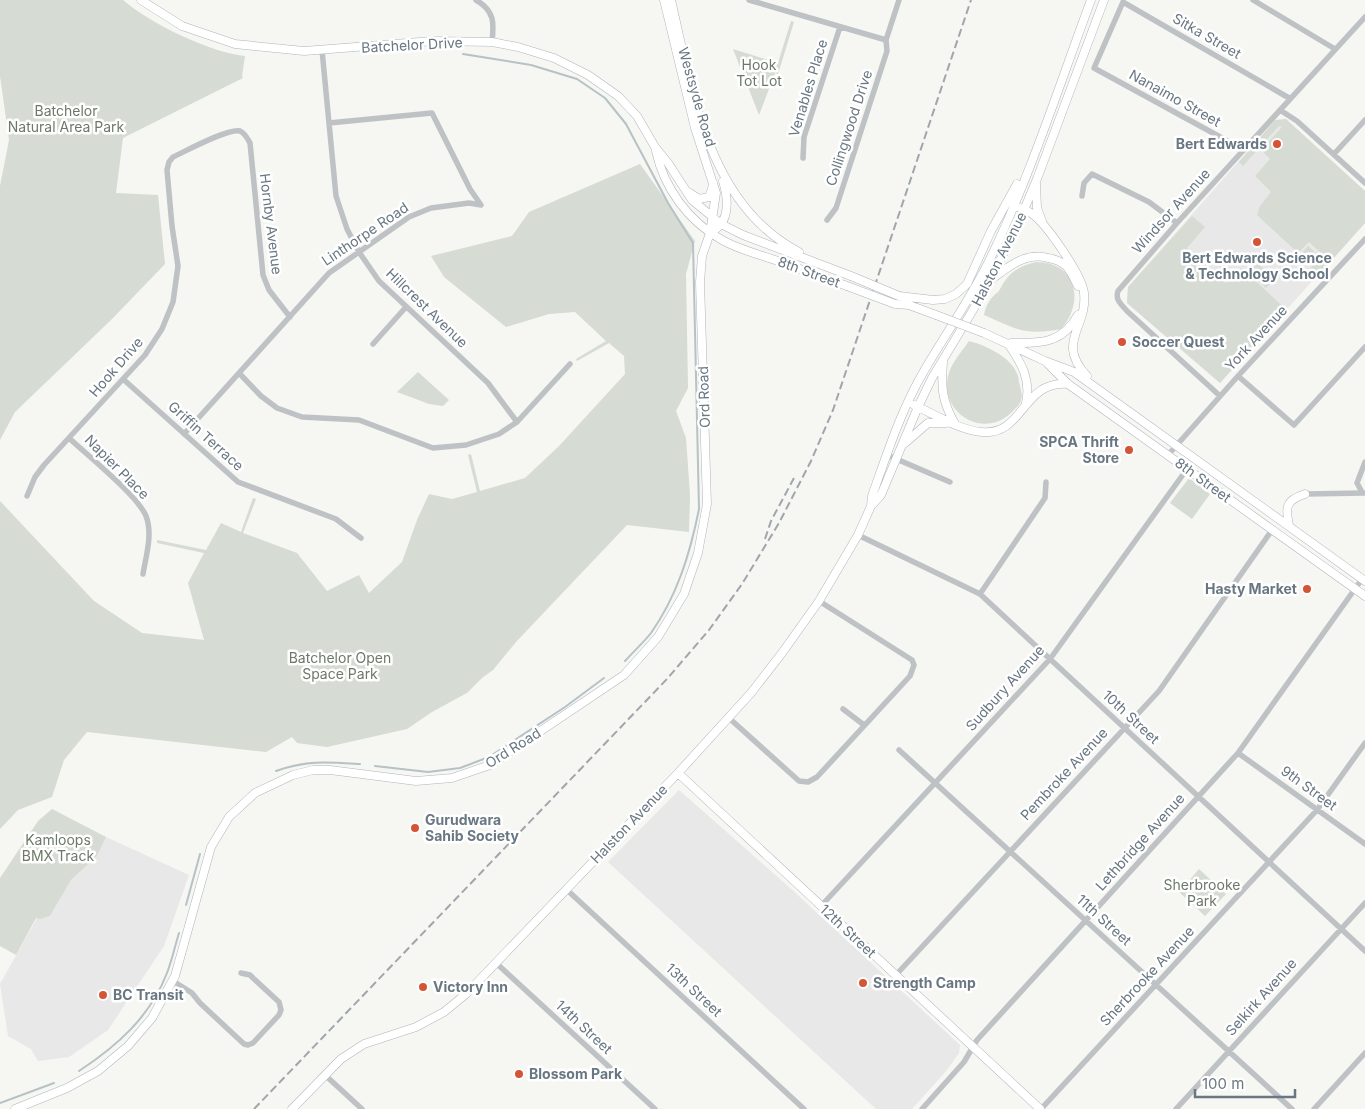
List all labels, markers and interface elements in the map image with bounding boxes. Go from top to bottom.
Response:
street label: Sitka Street [1170,9,1245,62]
street label: Batchelor Drive [361,33,463,56]
street label: Venables Place [785,37,830,139]
street label: Westsyde Road [675,45,720,148]
park label: Hook Tot Lot [736,56,782,89]
street label: Nanaimo Street [1126,65,1224,130]
street label: Collingwood Drive [822,68,875,188]
park label: Batchelor Natural Area Park [8,102,125,135]
place label: Bert Edwards [1176,135,1267,152]
marker: Bert Edwards [1271,138,1283,150]
street label: Windsor Avenue [1128,165,1213,257]
street label: Hornby Avenue [257,172,286,276]
street label: Linthorpe Road [318,198,411,269]
street label: Halston Avenue [968,209,1030,309]
marker: Bert Edwards Science & Technology School [1251,236,1263,248]
place label: Bert Edwards Science & Technology School [1182,249,1332,282]
street label: 8th Street [776,252,843,291]
street label: Hillcrest Avenue [383,264,472,351]
street label: York Avenue [1221,301,1290,374]
street label: Hook Drive [85,333,146,400]
place label: Soccer Quest [1132,333,1224,350]
marker: Soccer Quest [1116,336,1128,348]
street label: Ord Road [694,366,713,428]
street label: Griffin Terrace [165,397,248,474]
street label: Napier Place [82,431,153,502]
place label: SPCA Thrift Store [1039,433,1119,466]
marker: SPCA Thrift Store [1123,444,1135,456]
street label: 8th Street [1172,454,1235,506]
place label: Hasty Market [1205,580,1297,597]
marker: Hasty Market [1301,583,1313,595]
street label: Sudbury Avenue [962,641,1047,734]
park label: Batchelor Open Space Park [289,649,391,682]
street label: 10th Street [1100,686,1163,747]
street label: Ord Road [482,724,544,771]
street label: Pembroke Avenue [1017,724,1111,823]
street label: 9th Street [1278,762,1341,814]
street label: Halston Avenue [587,781,671,867]
street label: Lethbridge Avenue [1092,790,1188,894]
place label: Gurudwara Sahib Society [425,811,520,844]
marker: Gurudwara Sahib Society [409,822,421,834]
park label: Kamloops BMX Track [22,831,94,864]
park label: Sherbrooke Park [1164,876,1240,909]
street label: 11th Street [1073,891,1136,949]
street label: 12th Street [817,900,880,961]
street label: Sherbrooke Avenue [1096,922,1197,1029]
street label: Selkirk Avenue [1222,955,1300,1039]
street label: 13th Street [663,959,726,1020]
place label: Strength Camp [873,974,976,991]
marker: Strength Camp [857,977,869,989]
place label: Victory Inn [433,978,508,995]
marker: Victory Inn [417,981,429,993]
place label: BC Transit [113,986,184,1003]
marker: BC Transit [97,989,109,1001]
street label: 14th Street [553,996,616,1057]
place label: Blossom Park [529,1065,623,1082]
scale bar [1195,1066,1295,1098]
marker: Blossom Park [513,1068,525,1080]
text: 100 m [1202,1074,1244,1093]

